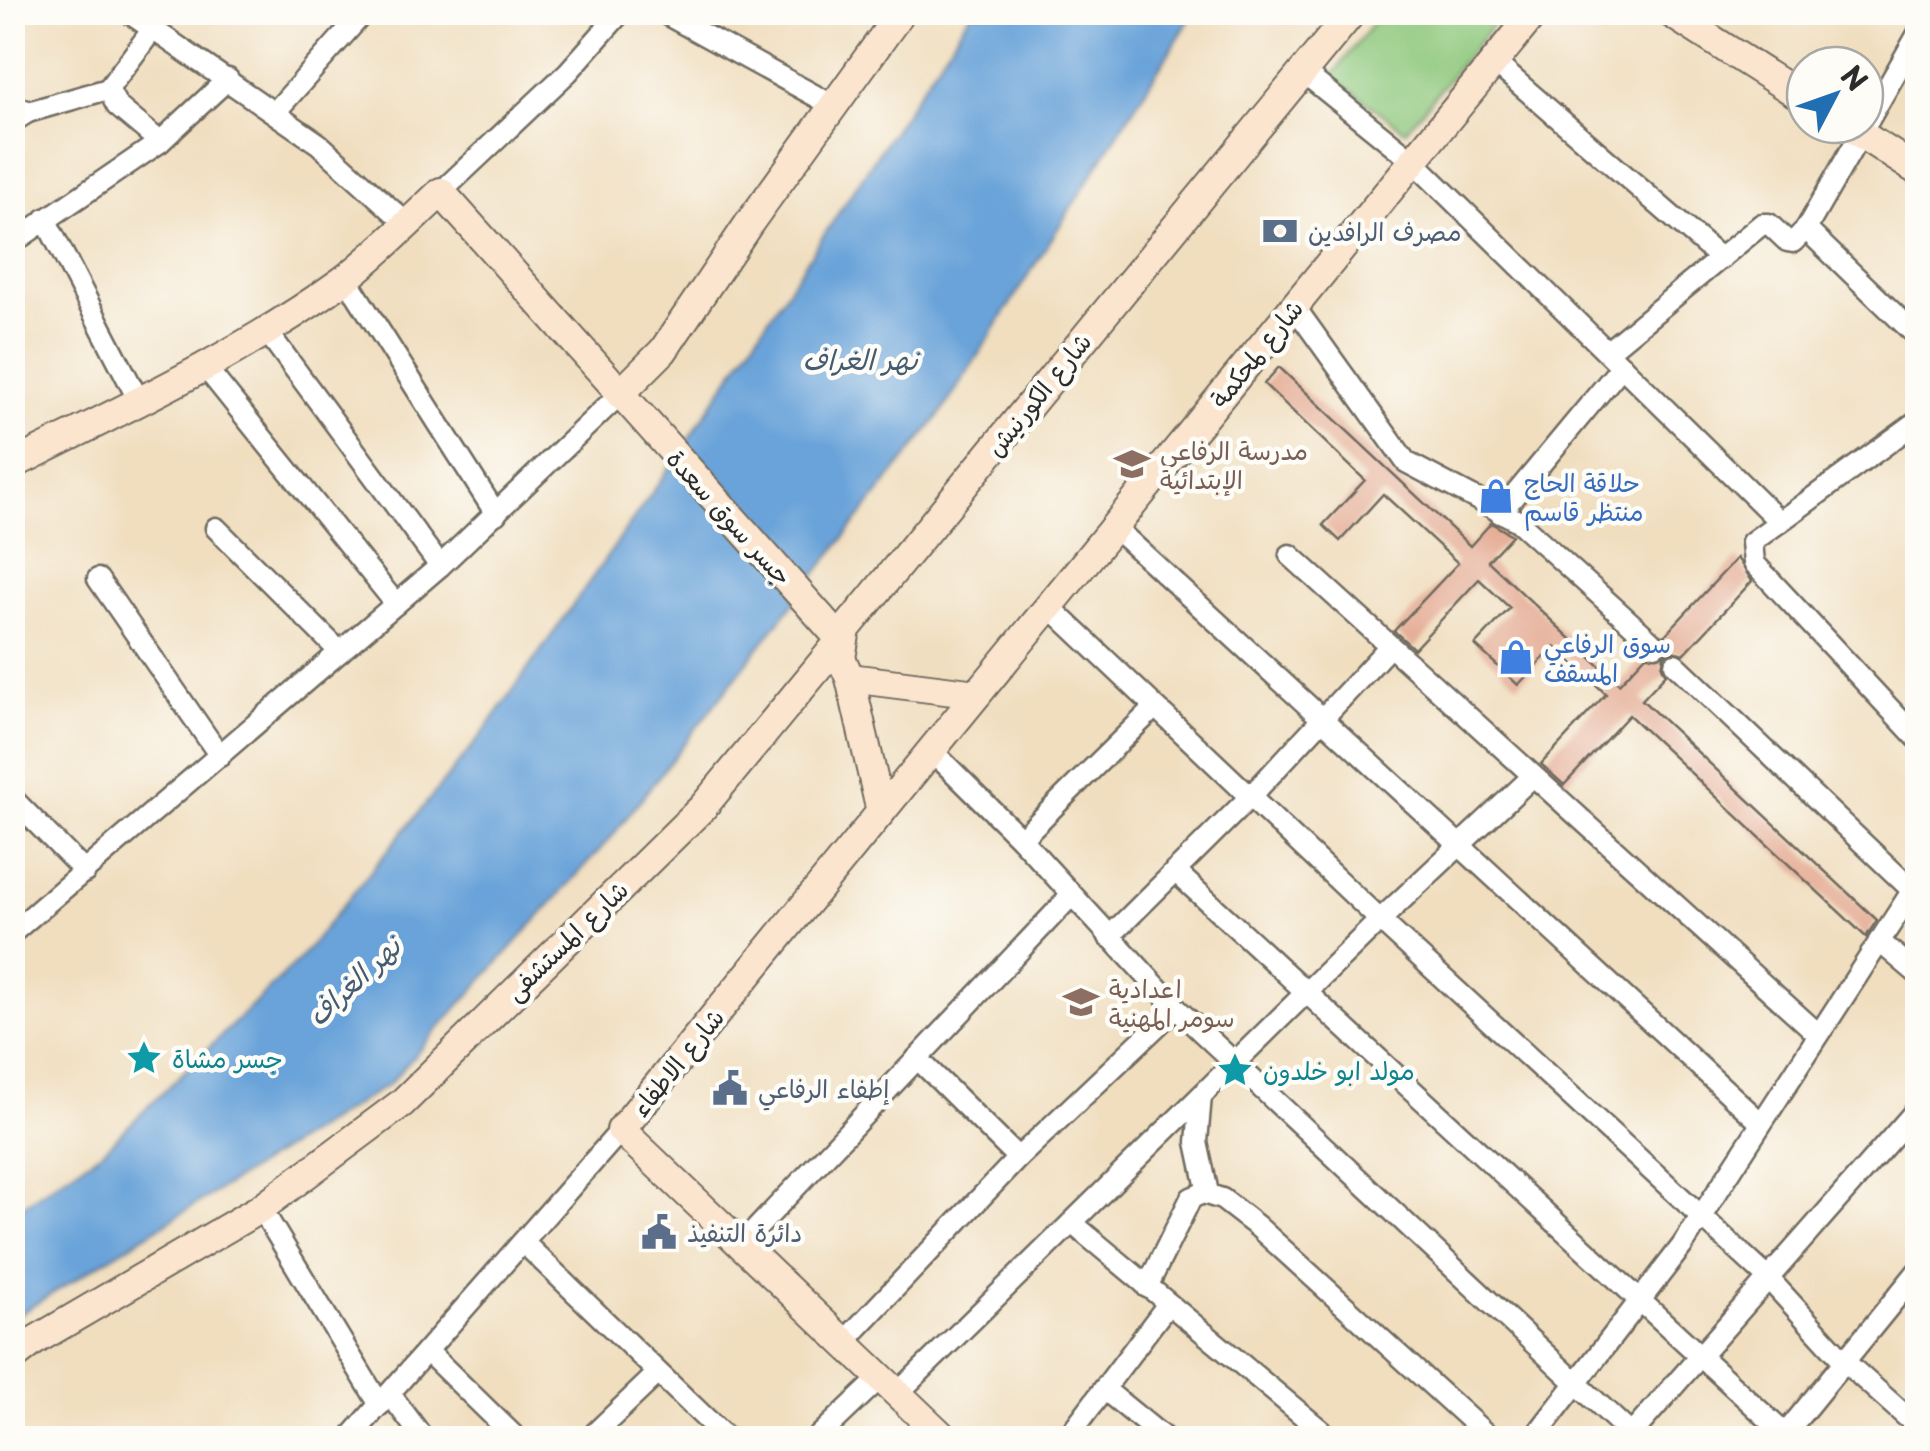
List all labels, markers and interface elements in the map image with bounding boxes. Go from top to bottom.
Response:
north arrow [1785,45,1885,145]
text: N [1831,55,1879,100]
bank icon: مصرف الرافدين [1261,212,1299,250]
place label: مصرف الرافدين [1308,212,1461,250]
street label: شارع لمحكمة [1200,290,1312,416]
street label: شارع الكورنيش [976,324,1100,464]
water label: نهر الغراف [802,337,921,380]
place label: مدرسة الرفاعي الإبتدائية [1160,431,1308,498]
street label: جسر سوق سعدة [658,440,802,594]
school or university icon: مدرسة الرفاعي الإبتدائية [1113,445,1151,483]
place label: حلاقة الحاج منتظر قاسم [1524,463,1643,531]
shop icon: حلاقة الحاج منتظر قاسم [1477,477,1515,515]
place label: سوق الرفاعي المسقف [1544,624,1671,691]
shop icon: سوق الرفاعي المسقف [1497,638,1535,676]
street label: شارع المستشفى [496,871,636,1009]
water label: نهر الغراف [296,923,412,1035]
place label: اعدادية سومر المهنية [1109,969,1235,1036]
school or university icon: اعدادية سومر المهنية [1062,983,1100,1021]
street label: شارع الاطفاء [621,999,733,1125]
place icon: جسر مشاة [125,1039,163,1077]
place label: جسر مشاة [172,1039,283,1077]
place icon: مولد ابو خلدون [1216,1051,1254,1089]
place label: مولد ابو خلدون [1263,1051,1415,1089]
public building icon: إطفاء الرفاعي [711,1069,749,1107]
place label: إطفاء الرفاعي [758,1069,889,1111]
public building icon: دائرة التنفيذ [640,1213,678,1251]
place label: دائرة التنفيذ [687,1213,802,1251]

